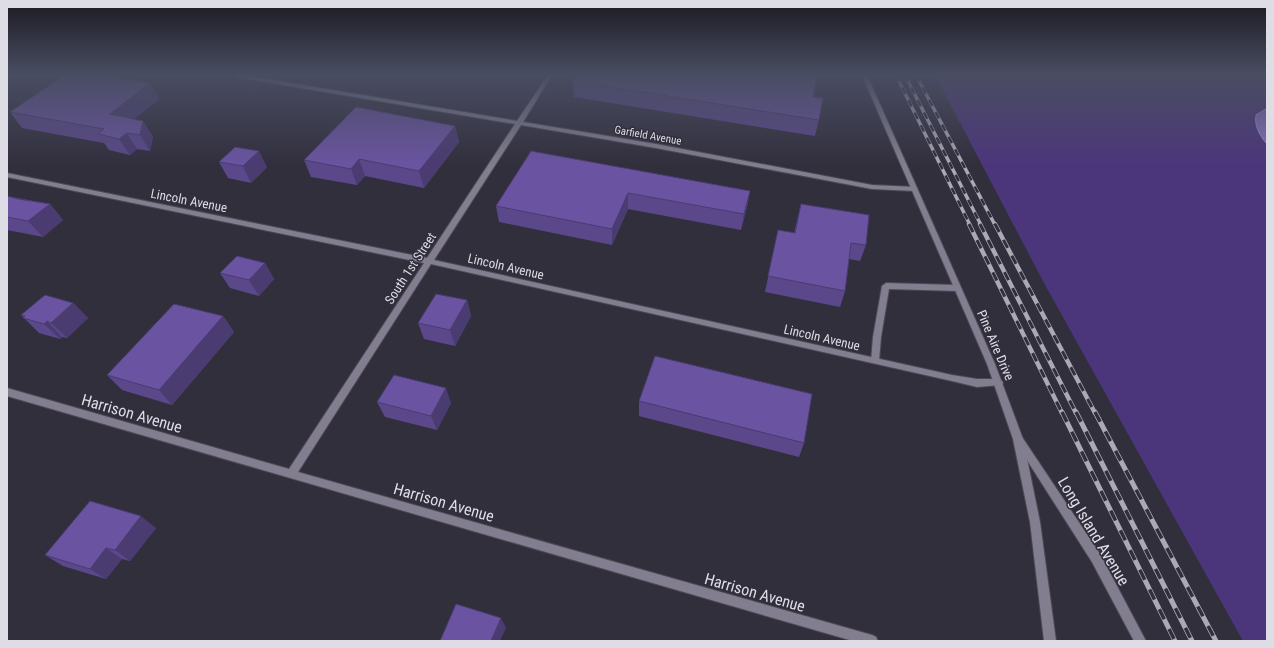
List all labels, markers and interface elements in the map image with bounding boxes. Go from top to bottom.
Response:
street label: Garfield Avenue [613,123,682,148]
street label: Lincoln Avenue [149,186,228,215]
street label: South 1st Street [382,230,439,307]
street label: Lincoln Avenue [466,250,545,283]
street label: Pine Aire Drive [974,308,1017,383]
street label: Lincoln Avenue [782,321,861,354]
street label: Harrison Avenue [79,390,184,437]
street label: Long Island Avenue [1054,474,1133,589]
street label: Harrison Avenue [391,479,496,526]
street label: Harrison Avenue [702,569,807,616]

